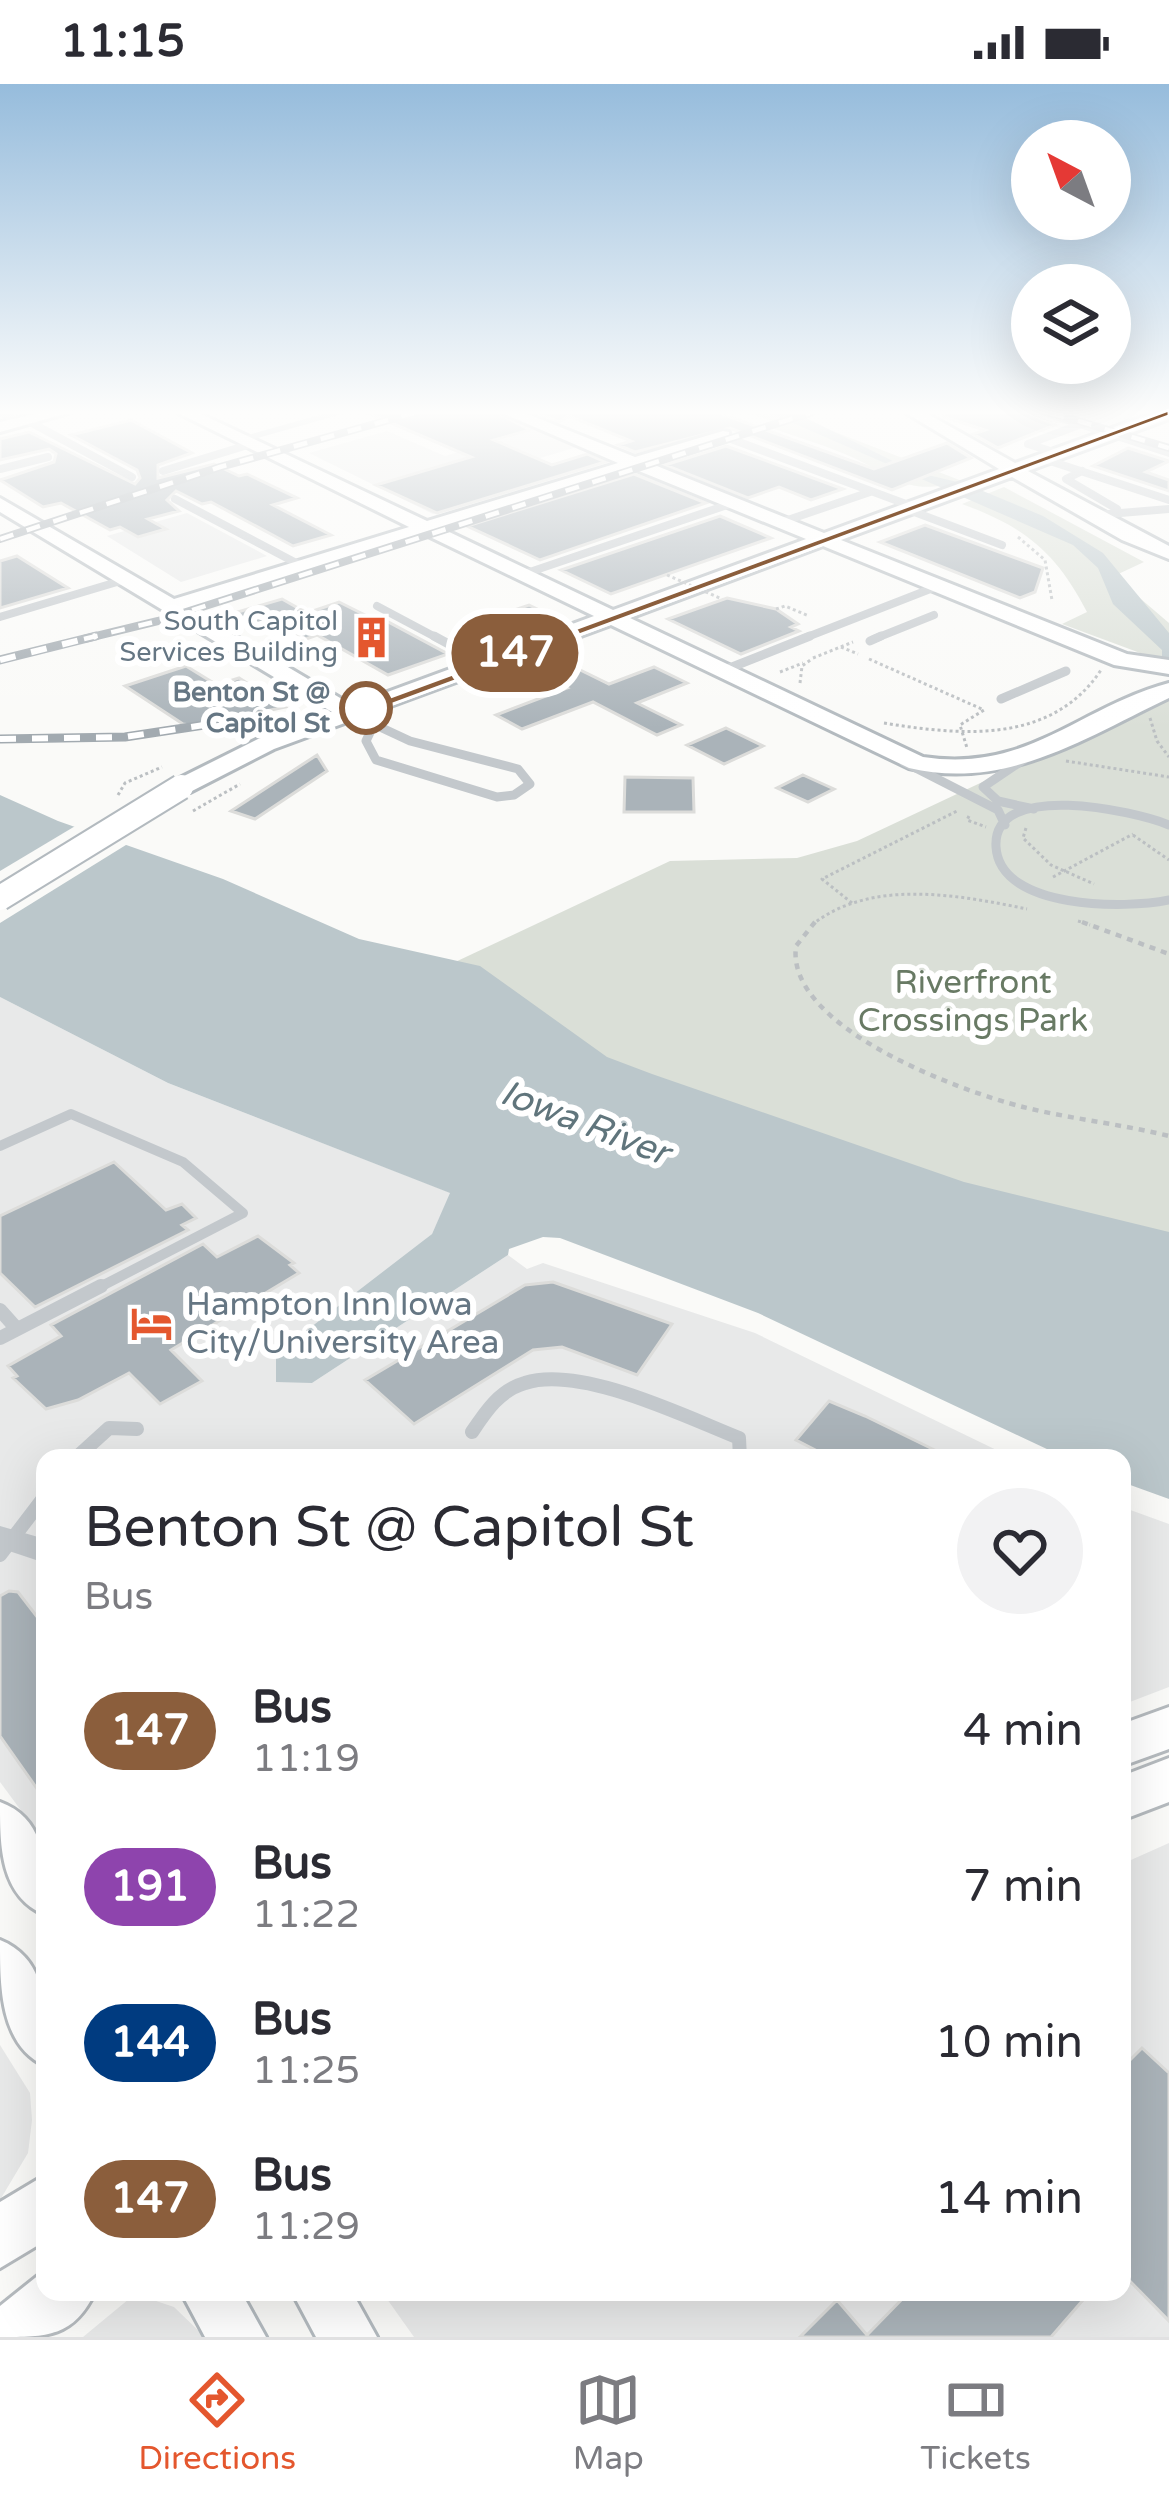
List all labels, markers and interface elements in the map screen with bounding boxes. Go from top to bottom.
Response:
text: 11:15 [60,15,185,69]
north arrow [1011,120,1131,240]
map controls [1011,120,1131,384]
button: layers [1011,264,1131,384]
place label: South Capitol Services Building [120,605,338,669]
building icon: South Capitol Services Building [349,614,395,660]
line badge: 147 [446,614,584,692]
text: 147 [475,627,555,678]
place label: Benton St @ Capitol St [172,676,331,740]
marker: Benton St @ Capitol St [341,683,391,733]
park label: Riverfront Crossings Park [858,963,1088,1040]
water label: Iowa River [495,1071,679,1176]
place label: Hampton Inn Iowa City/University Area [186,1285,499,1362]
hotel icon: Hampton Inn Iowa City/University Area [129,1300,175,1346]
button: heart [957,1488,1083,1614]
text: Benton St @ Capitol St [84,1494,694,1562]
text: Bus [84,1573,153,1620]
text: Bus [252,1681,332,1735]
text: 4 min [963,1704,1083,1758]
text: 147 [110,1705,190,1756]
text: 11:19 [252,1735,360,1782]
text: Bus [252,1837,332,1891]
text: 7 min [963,1860,1083,1914]
text: 191 [110,1861,190,1912]
text: 11:22 [252,1891,360,1938]
text: Bus [252,1993,332,2047]
text: 10 min [935,2016,1083,2070]
text: 144 [110,2017,190,2068]
text: 11:25 [252,2047,360,2094]
text: Bus [252,2149,332,2203]
text: 14 min [935,2172,1083,2226]
text: 147 [110,2173,190,2224]
text: 11:29 [252,2203,360,2250]
tab: Directions [138,2367,296,2478]
tab: Map [573,2367,644,2478]
tab: Tickets [920,2367,1031,2478]

